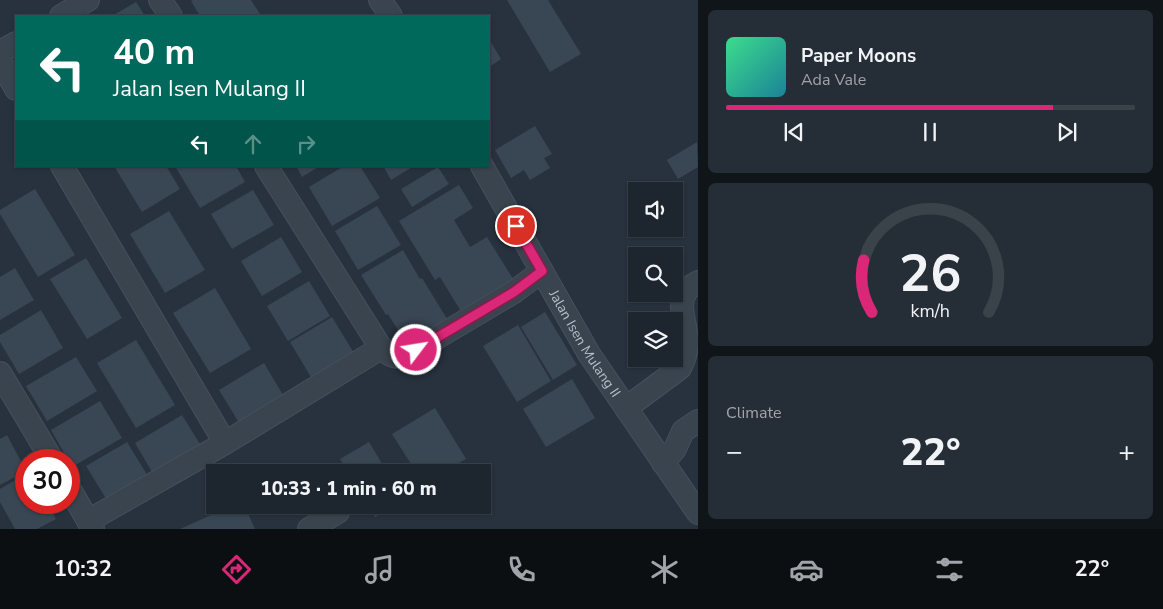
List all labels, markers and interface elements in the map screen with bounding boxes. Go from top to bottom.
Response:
text: 40 m [113,29,195,76]
icon: left [30,35,95,100]
text: Paper Moons [801,43,916,69]
text: Ada Vale [801,69,866,91]
text: Jalan Isen Mulang II [113,74,306,104]
icon: previous [780,118,808,146]
icon: pause [916,118,944,146]
icon: next [1053,118,1081,146]
icon: left [186,130,214,158]
icon: ahead [239,130,267,158]
icon: right [292,130,320,158]
map controls [628,182,683,367]
button: sound [628,182,683,237]
pin [495,205,537,247]
icon: arrive [502,212,530,240]
text: 26 [899,238,962,309]
button: search [628,247,683,302]
street label: Jalan Isen Mulang II [544,285,625,401]
text: km/h [911,299,950,323]
button: layers [628,312,683,367]
position arrow [389,323,441,375]
text: Climate [726,402,781,424]
text: 22° [900,427,961,478]
text: − [726,433,743,471]
text: + [1118,433,1135,471]
speed limit sign: 30 [15,449,80,514]
text: 10:33 · 1 min · 60 m [260,476,437,502]
icon: directions [219,552,254,587]
icon: music [362,552,397,587]
icon: phone [504,552,539,587]
icon: climate [647,552,682,587]
icon: car [789,552,824,587]
icon: filters [932,552,967,587]
text: 10:32 [54,554,112,584]
text: 22° [1074,554,1109,584]

